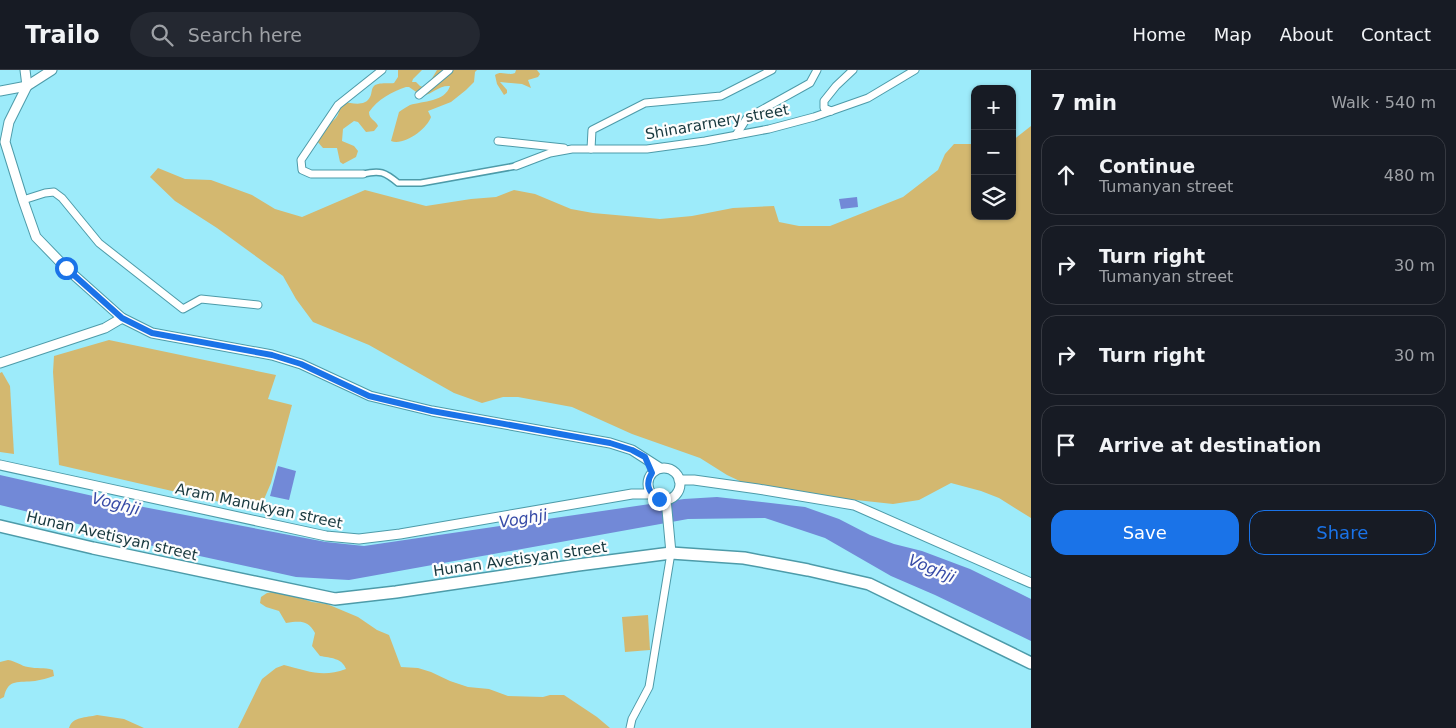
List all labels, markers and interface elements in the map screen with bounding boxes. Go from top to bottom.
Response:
search box [130,12,480,57]
text: Trailo [25,21,100,49]
icon: search [148,21,176,49]
text: Search here [188,24,302,46]
text: Home [1133,24,1186,45]
text: Map [1214,24,1252,45]
text: About [1280,24,1333,45]
text: Contact [1361,24,1431,45]
map controls [971,85,1016,220]
button: + [971,85,1016,130]
text: 7 min [1051,91,1117,115]
text: Walk · 540 m [1331,93,1436,112]
street label: Shinararnery street [644,100,790,144]
button: − [971,130,1016,175]
text: Continue [1099,155,1195,177]
icon: ahead [1052,161,1080,189]
text: 480 m [1384,166,1435,185]
button: layers [971,175,1016,220]
text: Tumanyan street [1099,177,1233,196]
text: Turn right [1099,245,1205,267]
icon: right [1052,251,1080,279]
text: 30 m [1394,256,1435,275]
route start [55,257,78,280]
text: Tumanyan street [1099,267,1233,286]
icon: right [1052,341,1080,369]
text: Turn right [1099,344,1205,366]
text: 30 m [1394,346,1435,365]
icon: arrive [1052,431,1080,459]
text: Arrive at destination [1099,434,1321,456]
street label: Aram Manukyan street [174,479,344,533]
water label: Voghji [90,488,142,519]
route end [648,488,671,511]
water label: Voghji [497,505,549,532]
street label: Hunan Avetisyan street [25,508,200,565]
button: Save [1051,510,1239,555]
button: Share [1249,510,1436,555]
street label: Hunan Avetisyan street [432,538,608,580]
water label: Voghji [906,550,959,587]

